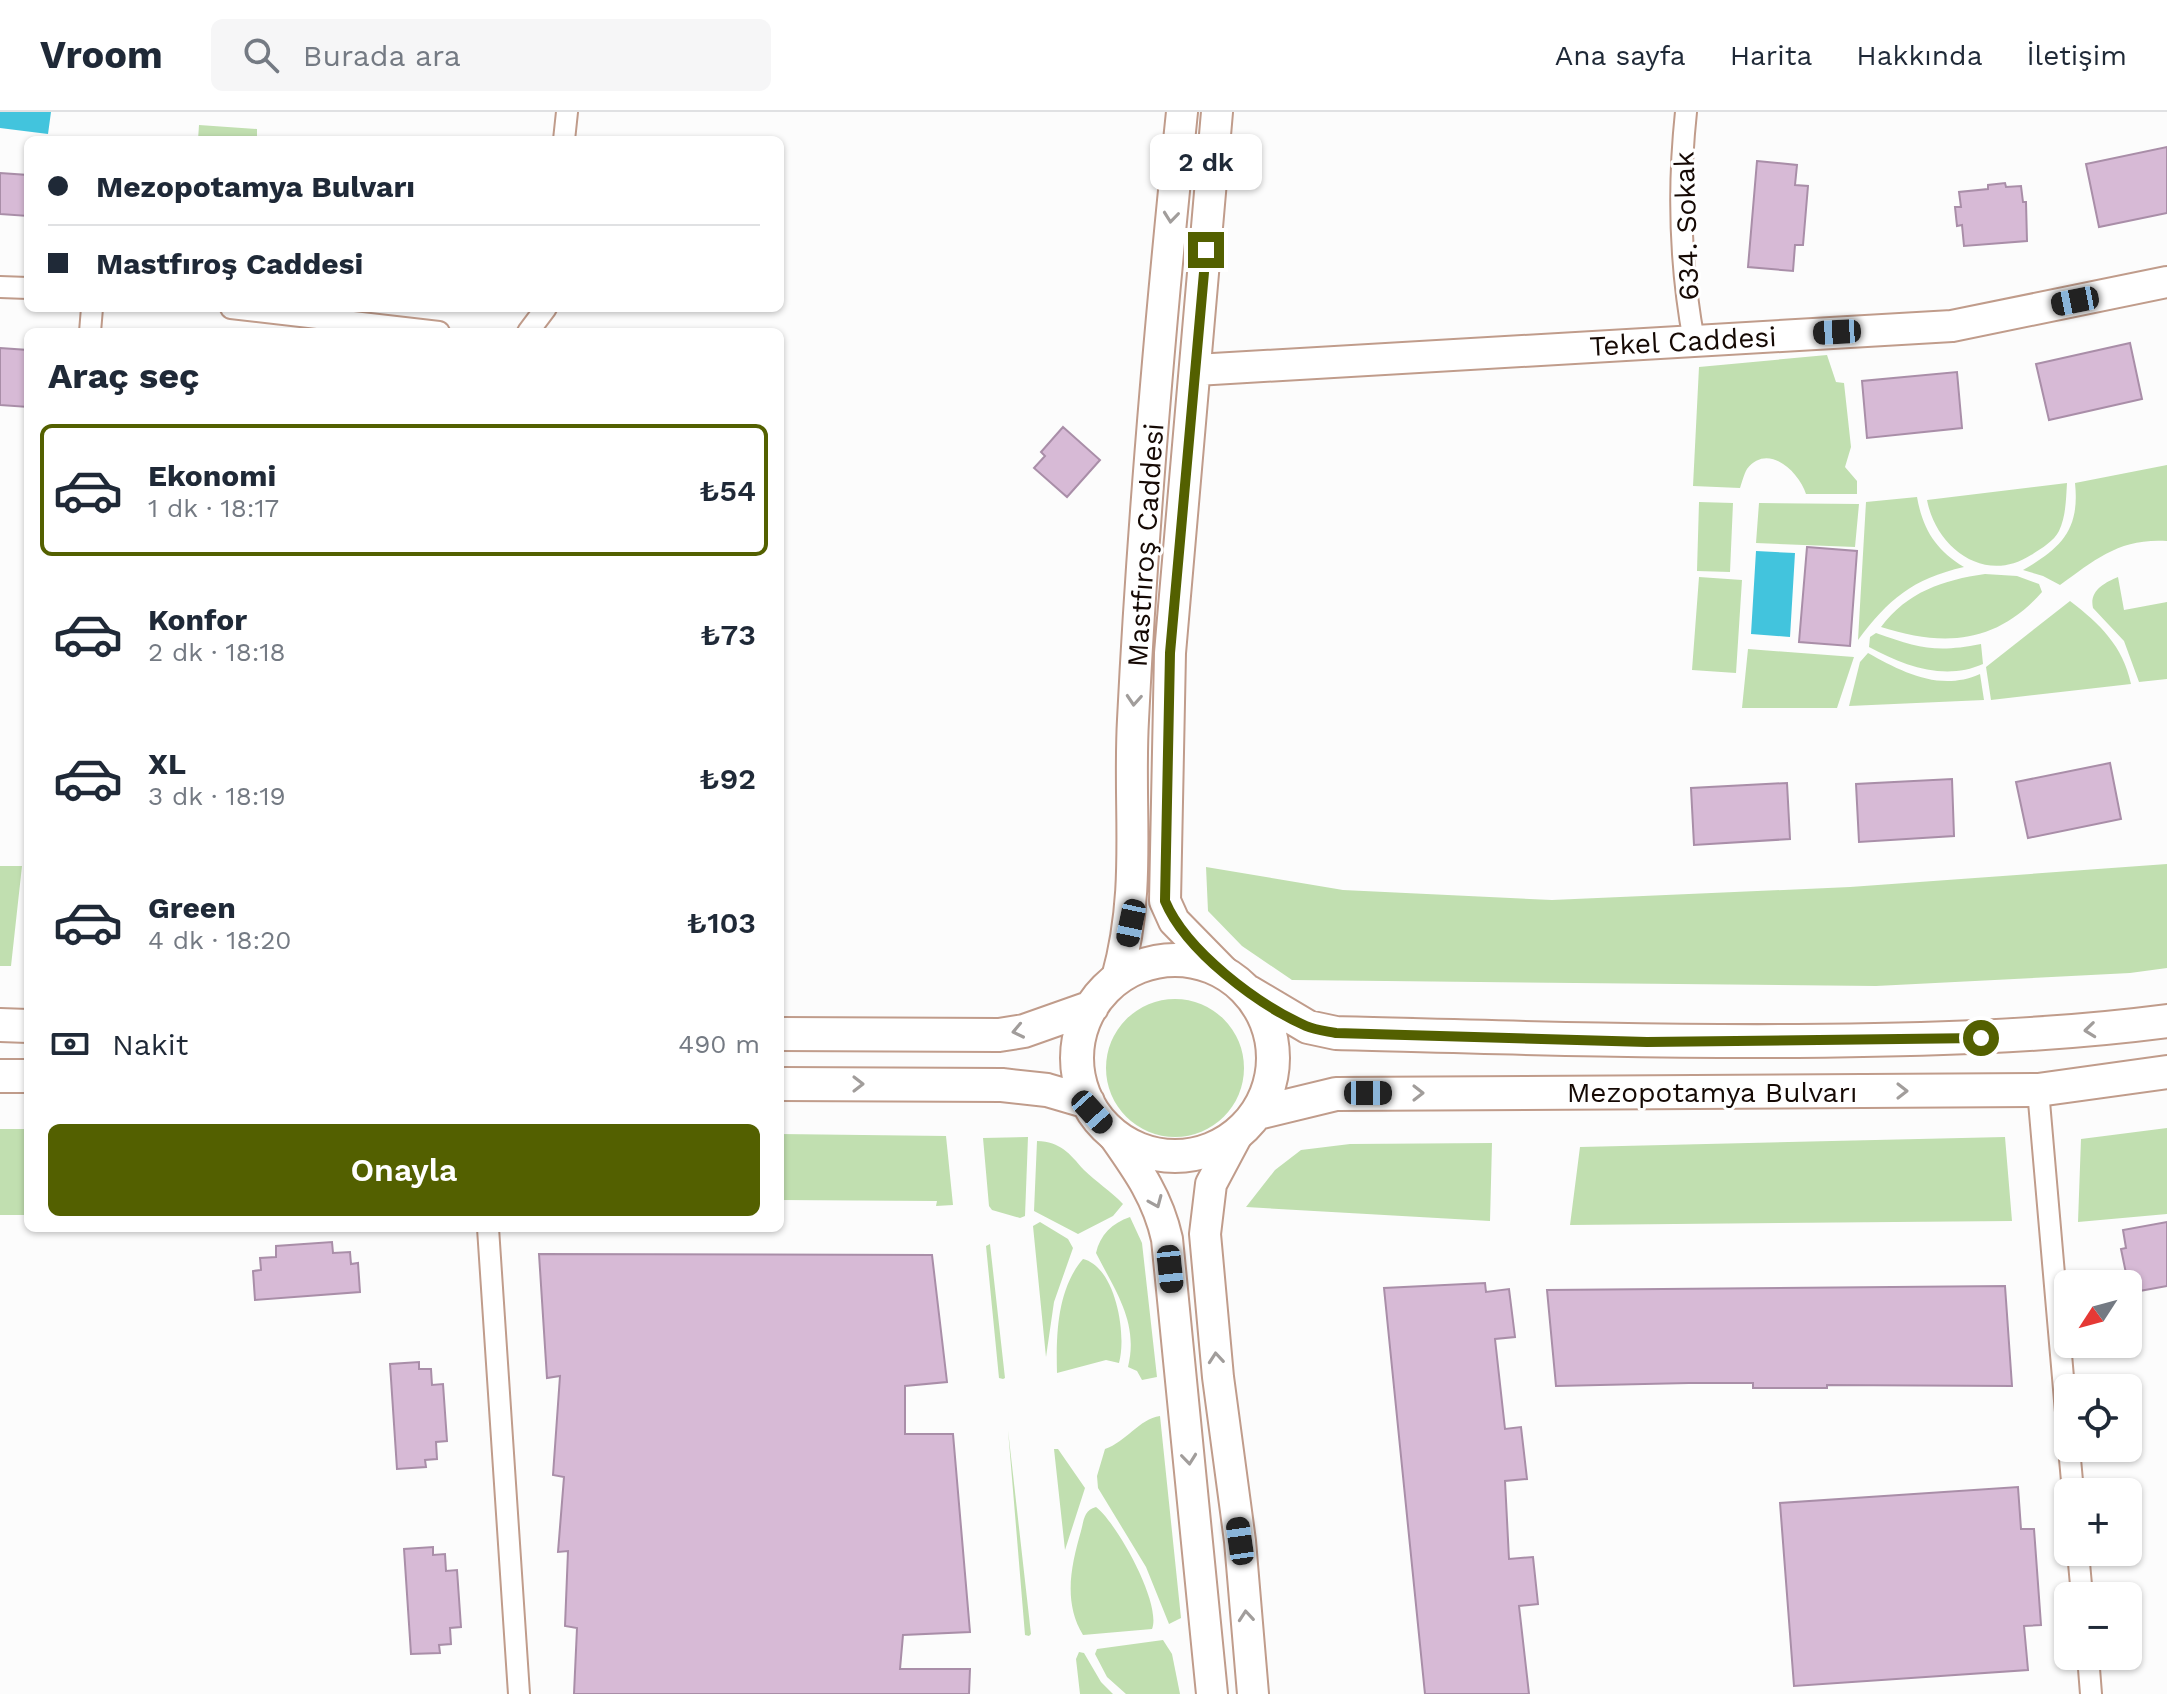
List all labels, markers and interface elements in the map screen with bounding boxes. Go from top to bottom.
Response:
search box [211,19,771,91]
text: Vroom [40,33,163,77]
icon: search [239,33,283,77]
text: Burada ara [303,38,461,73]
text: Ana sayfa [1555,39,1686,72]
text: Harita [1730,39,1812,72]
text: Hakkında [1856,39,1983,72]
text: İletişim [2027,39,2127,72]
callout: 2 dk [1150,134,1262,190]
text: 2 dk [1178,147,1234,177]
street label: 634. Sokak [1667,151,1706,301]
text: Mezopotamya Bulvarı [96,169,415,204]
one-way arrow [1163,211,1180,224]
route end [1188,232,1224,268]
text: Mastfıroş Caddesi [96,246,363,281]
car [2049,285,2101,317]
car [1812,319,1862,345]
street label: Tekel Caddesi [1589,320,1777,363]
text: Araç seç [48,355,199,397]
street label: Mastfıroş Caddesi [1121,422,1170,668]
icon: car [52,454,124,526]
text: Ekonomi [148,458,276,493]
text: ₺54 [699,473,756,508]
text: 1 dk · 18:17 [148,493,279,523]
icon: car [52,598,124,670]
text: Konfor [148,602,247,637]
text: ₺73 [700,617,756,652]
text: 2 dk · 18:18 [148,637,286,667]
one-way arrow [1126,694,1143,707]
icon: car [52,742,124,814]
text: XL [148,746,186,781]
text: ₺92 [699,761,756,796]
text: 3 dk · 18:19 [148,781,286,811]
icon: car [52,886,124,958]
text: Green [148,890,236,925]
car [1114,897,1148,949]
text: ₺103 [687,905,756,940]
text: 4 dk · 18:20 [148,925,292,955]
route start [1963,1020,1999,1056]
one-way arrow [2083,1021,2096,1038]
icon: cash [48,1022,92,1066]
one-way arrow [1012,1022,1025,1039]
text: Nakit [112,1027,188,1062]
text: 490 m [678,1029,760,1059]
one-way arrow [852,1075,865,1093]
street label: Mezopotamya Bulvarı [1567,1076,1857,1109]
car [1344,1081,1392,1105]
one-way arrow [1896,1082,1909,1100]
one-way arrow [1412,1084,1425,1102]
car [1067,1086,1117,1138]
button: Onayla [48,1124,760,1216]
one-way arrow [1147,1193,1163,1208]
car [1156,1244,1184,1294]
north arrow [2054,1270,2142,1358]
map controls [2054,1270,2142,1670]
one-way arrow [1208,1351,1225,1364]
button: locate [2054,1374,2142,1462]
one-way arrow [1180,1453,1197,1466]
button: + [2054,1478,2142,1566]
car [1225,1516,1255,1566]
button: − [2054,1582,2142,1670]
one-way arrow [1238,1609,1255,1622]

